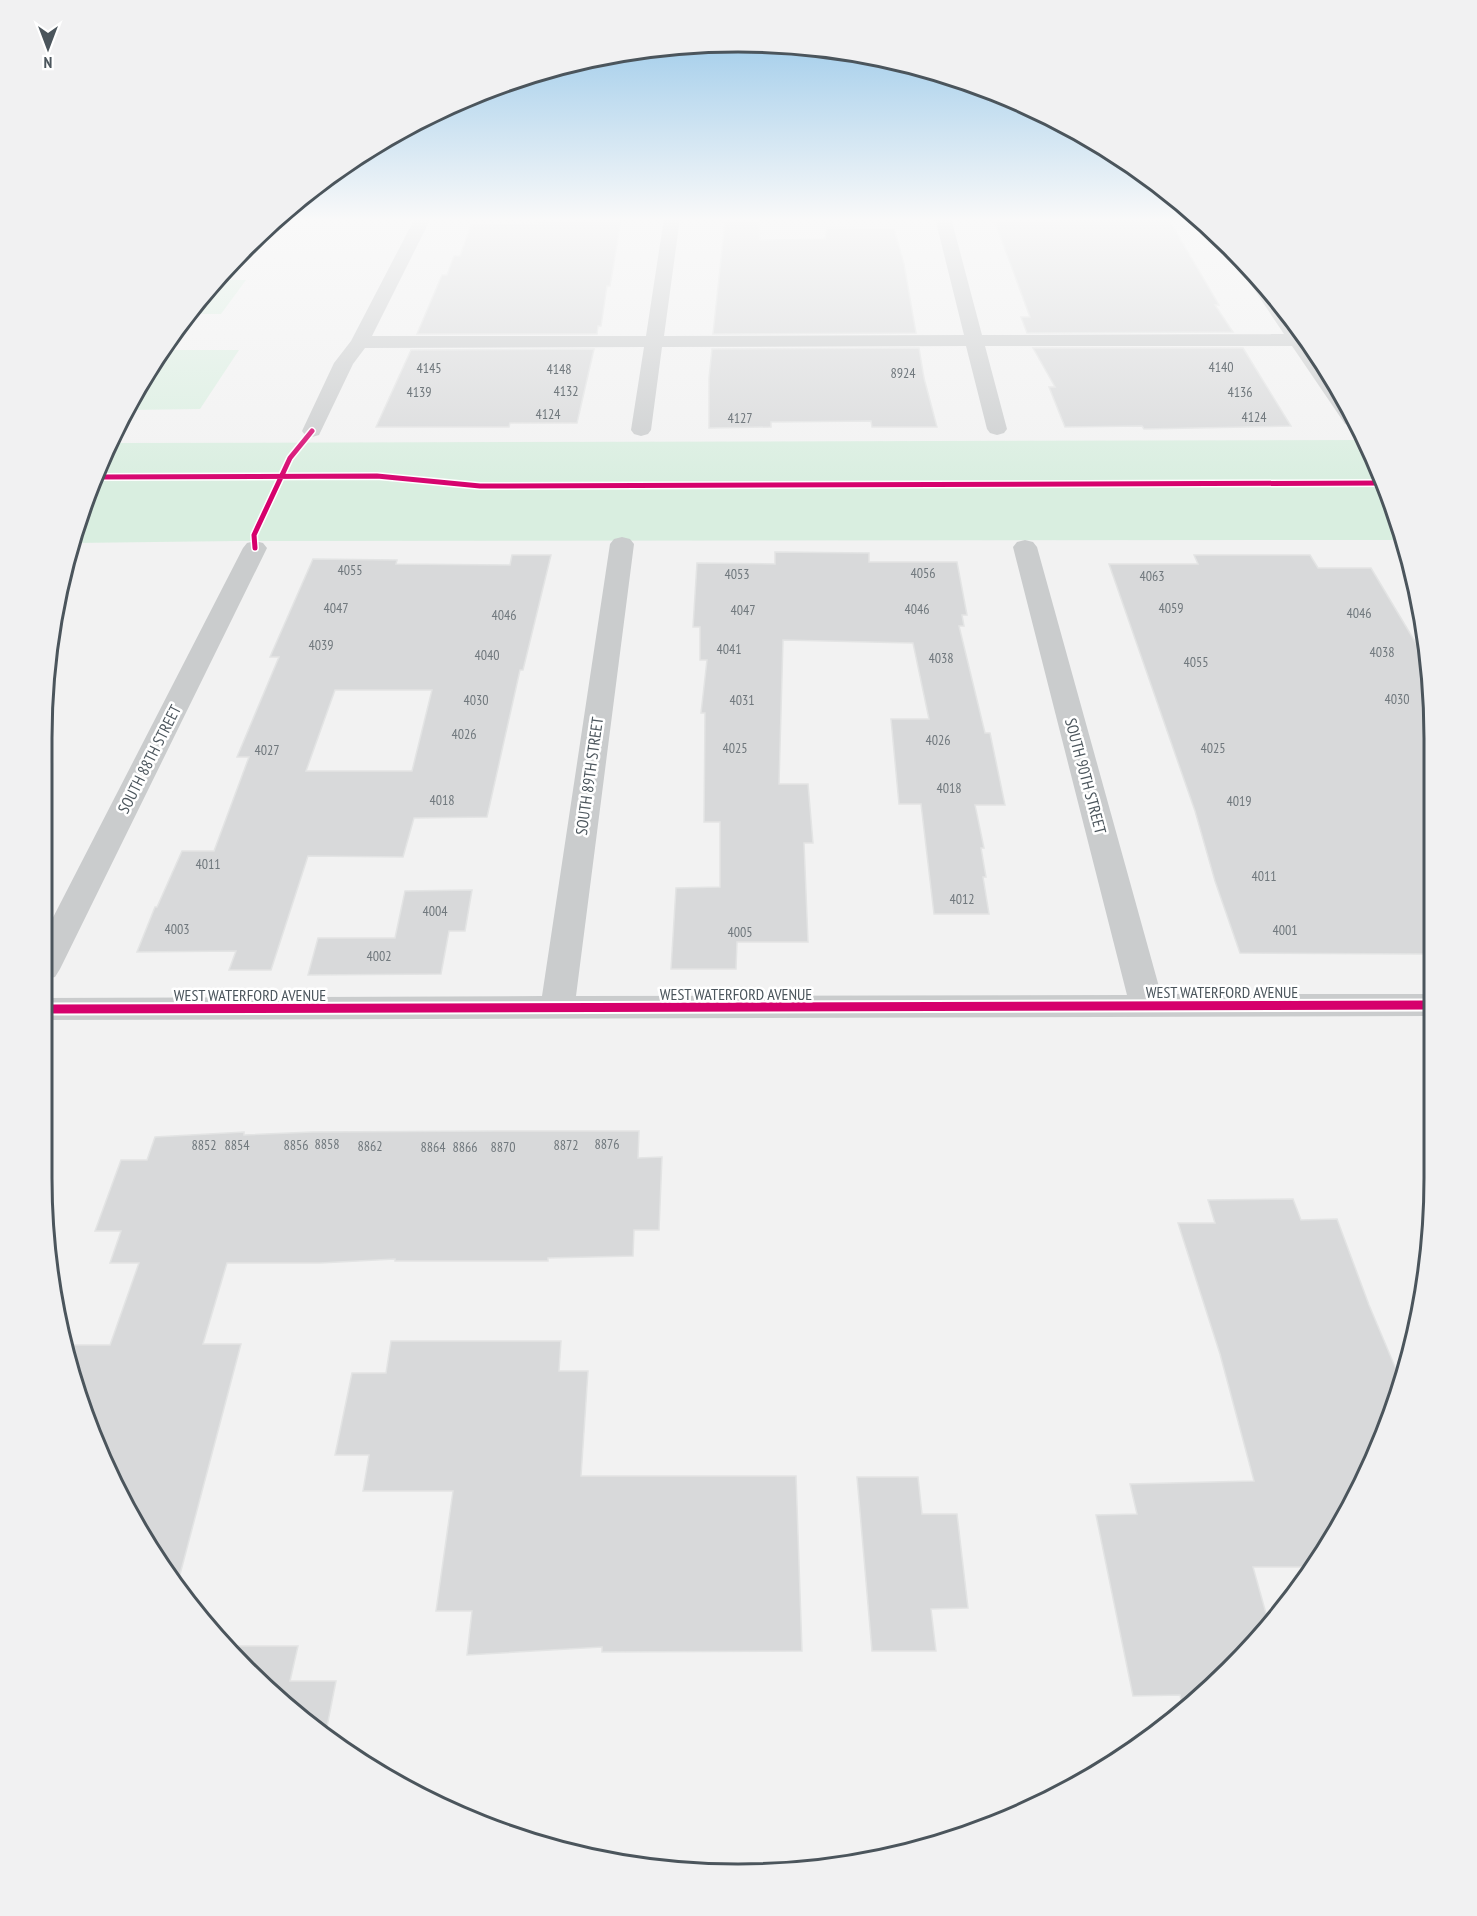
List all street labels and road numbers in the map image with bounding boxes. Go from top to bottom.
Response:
street label: SOUTH 88TH STREET [113,701,185,817]
street label: SOUTH 89TH STREET [571,716,607,836]
street label: SOUTH 90TH STREET [1061,716,1111,836]
street label: WEST WATERFORD AVENUE [1146,982,1298,1002]
street label: WEST WATERFORD AVENUE [660,984,812,1004]
street label: WEST WATERFORD AVENUE [174,985,326,1005]

